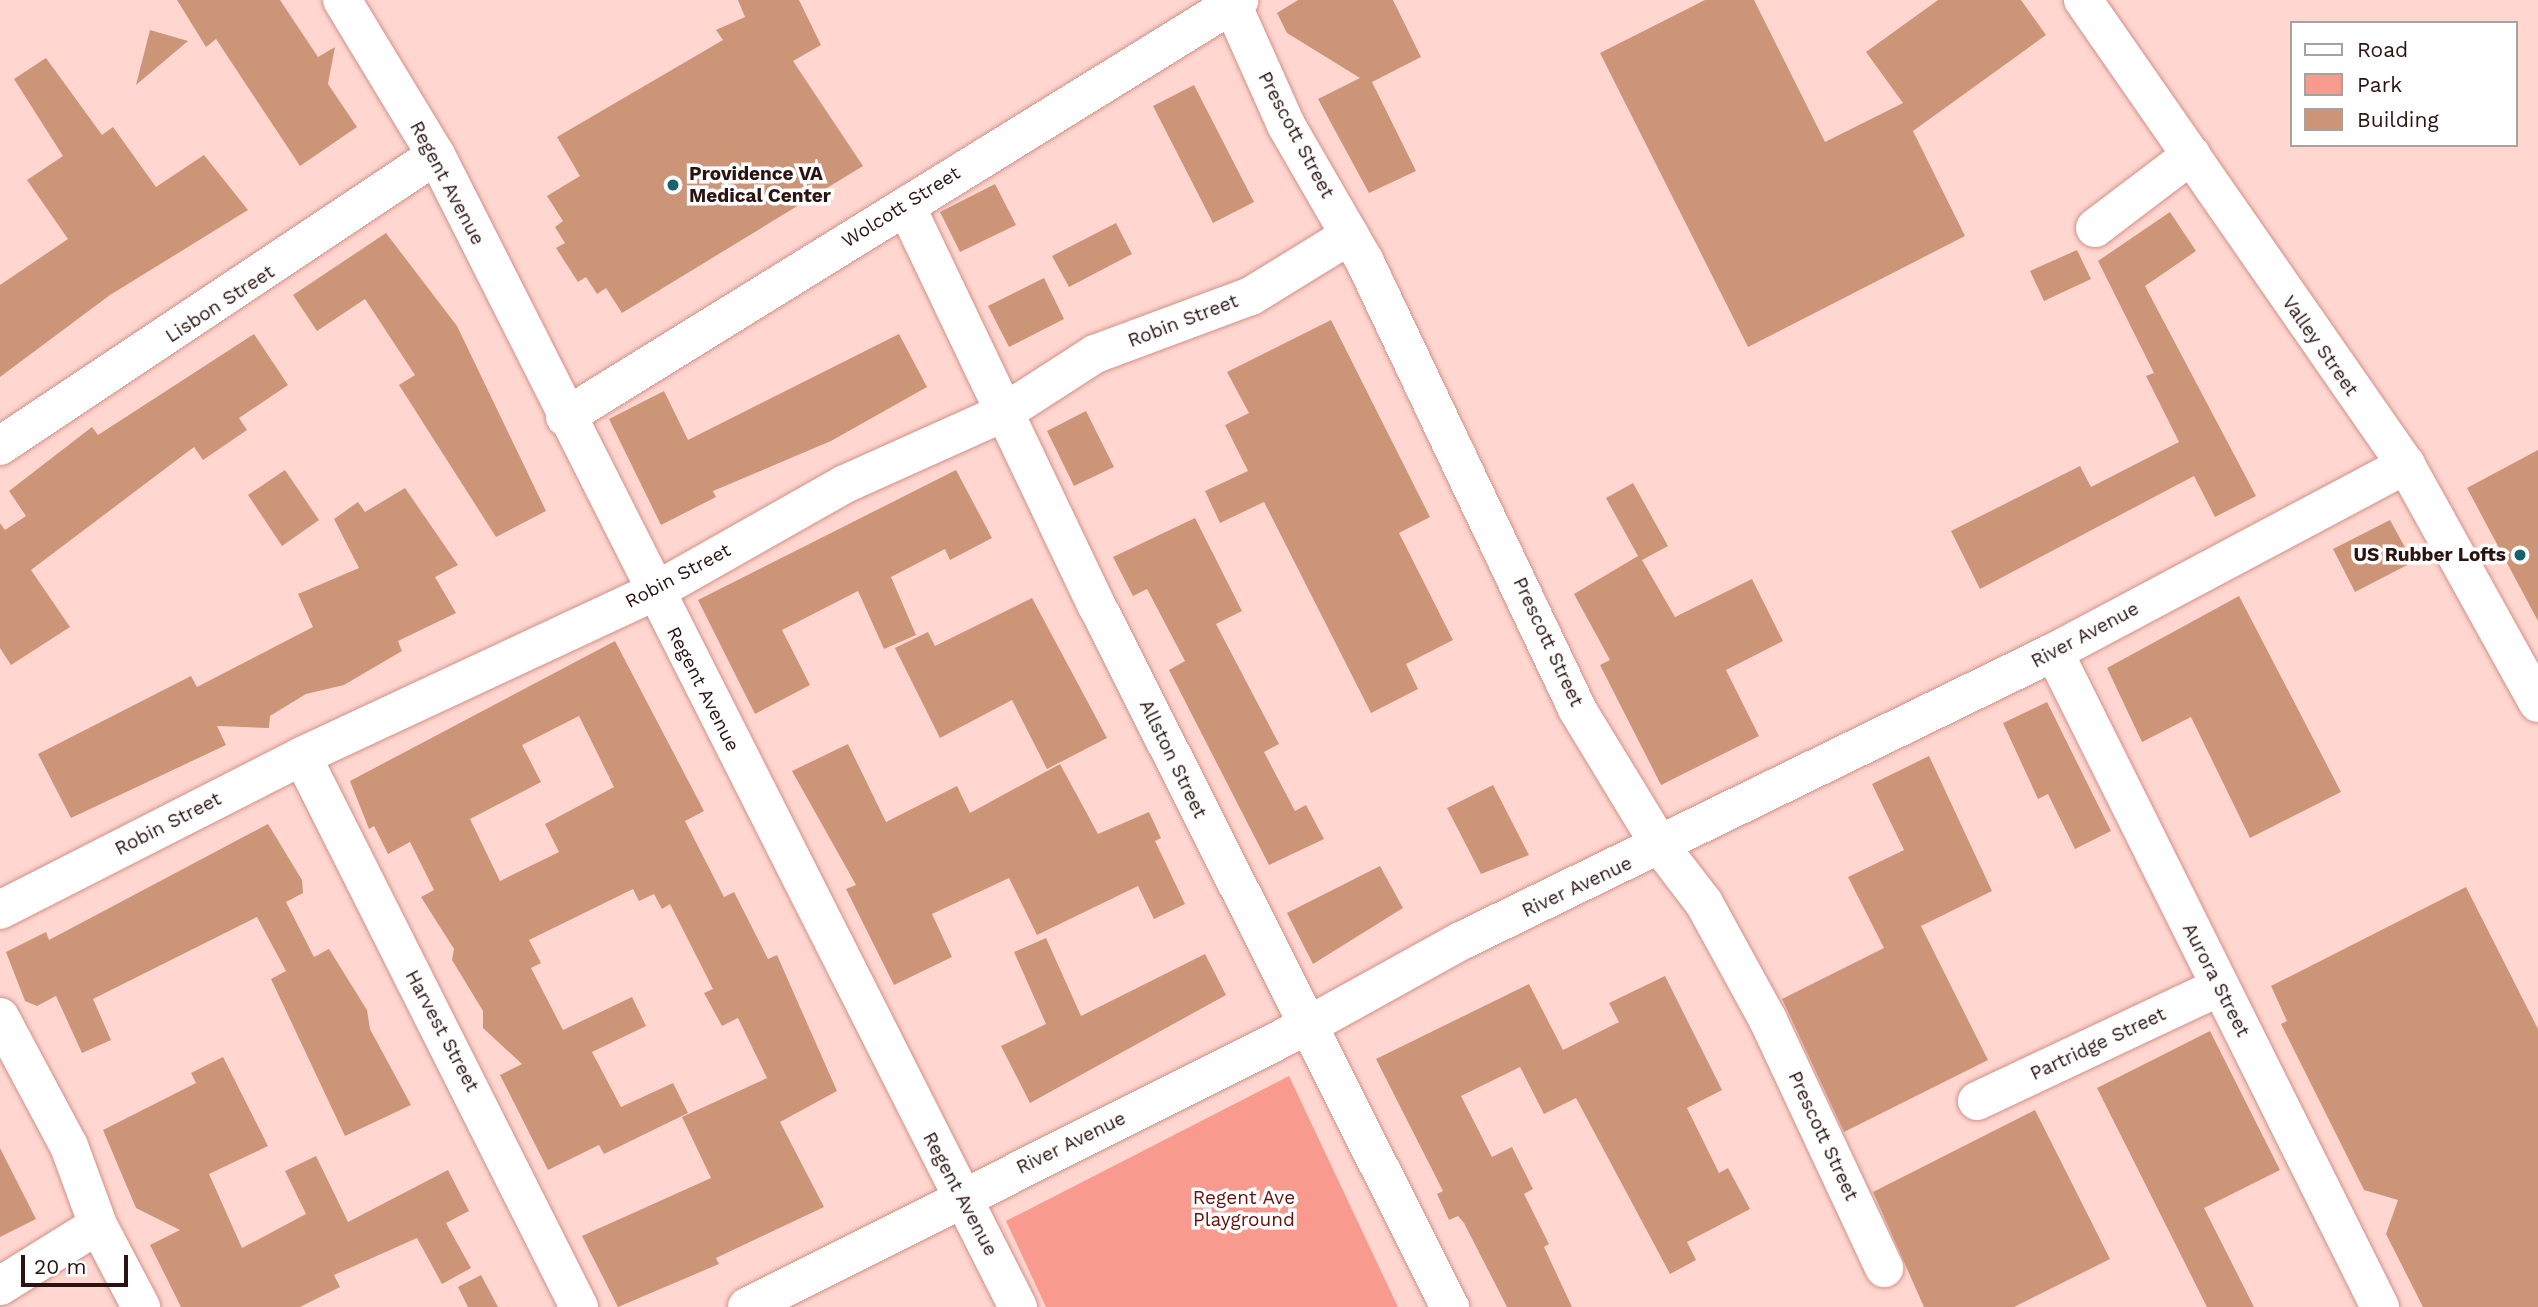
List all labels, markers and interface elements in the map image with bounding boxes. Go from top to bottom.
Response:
legend [2290,21,2517,147]
text: Road [2357,37,2408,62]
street label: Prescott Street [1253,68,1339,202]
text: Park [2357,72,2402,97]
text: Building [2357,107,2439,132]
street label: Regent Avenue [405,117,489,249]
street label: Wolcott Street [838,162,964,252]
place label: Providence VA Medical Center [689,163,831,207]
marker: Providence VA Medical Center [663,175,683,195]
street label: Lisbon Street [161,260,279,348]
street label: Robin Street [1125,290,1241,352]
street label: Valley Street [2277,291,2363,401]
street label: Robin Street [621,539,735,613]
place label: US Rubber Lofts [2353,544,2506,566]
marker: US Rubber Lofts [2512,547,2528,563]
street label: Prescott Street [1508,574,1588,710]
street label: River Avenue [2027,597,2143,673]
street label: Regent Avenue [662,623,744,755]
street label: Allston Street [1134,696,1212,822]
street label: Robin Street [111,787,225,861]
street label: River Avenue [1518,851,1636,923]
street label: Aurora Street [2178,919,2254,1041]
street label: Harvest Street [400,966,484,1096]
street label: Partridge Street [2027,1003,2169,1085]
street label: Prescott Street [1783,1068,1863,1204]
street label: River Avenue [1012,1106,1130,1180]
street label: Regent Avenue [918,1128,1002,1260]
park label: Regent Ave Playground [1192,1187,1296,1231]
scale bar [24,1240,131,1284]
text: 20 m [34,1254,86,1279]

